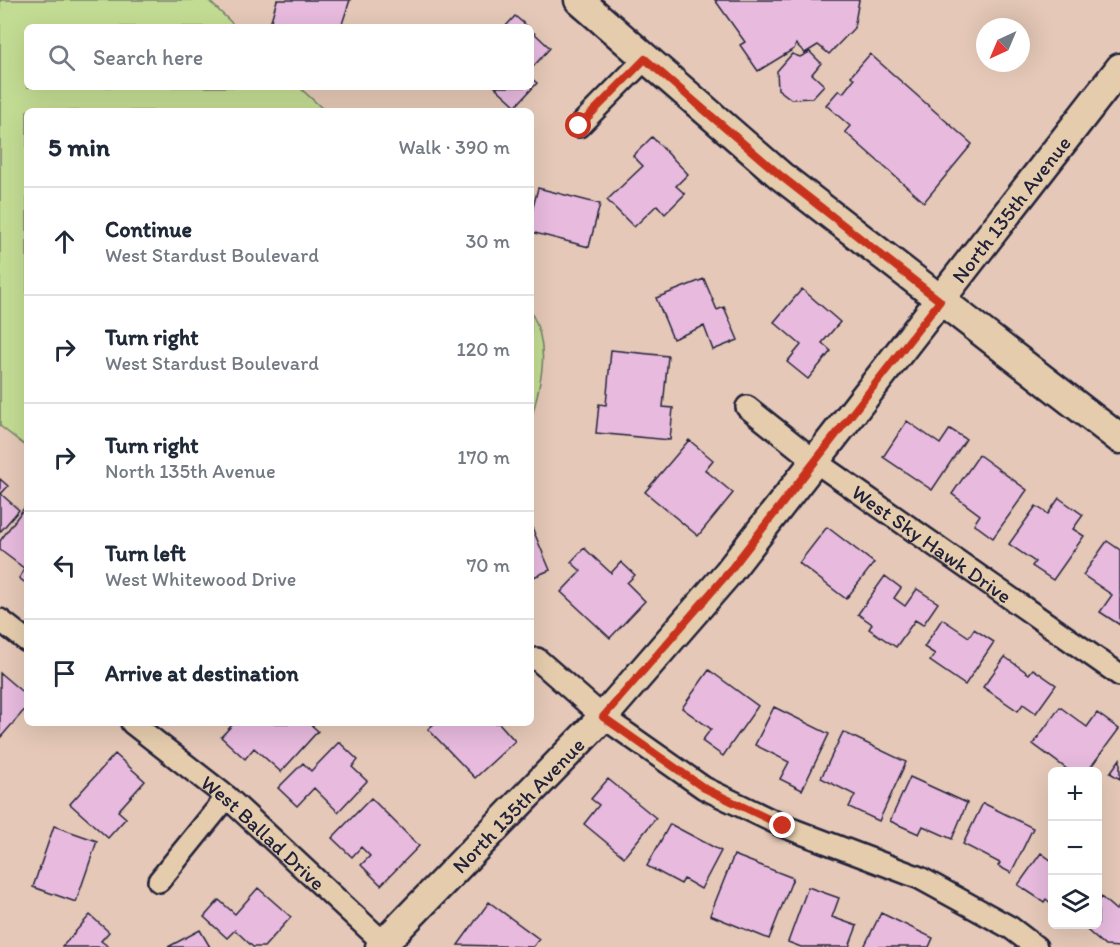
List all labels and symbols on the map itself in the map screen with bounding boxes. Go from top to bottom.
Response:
north arrow [976,18,1030,72]
route start [565,112,591,138]
street label: North 135th Avenue [946,130,1076,287]
street label: West Sky Hawk Drive [847,479,1017,608]
street label: North 135th Avenue [446,732,589,878]
street label: West Ballad Drive [196,769,331,895]
route end [769,812,795,838]

